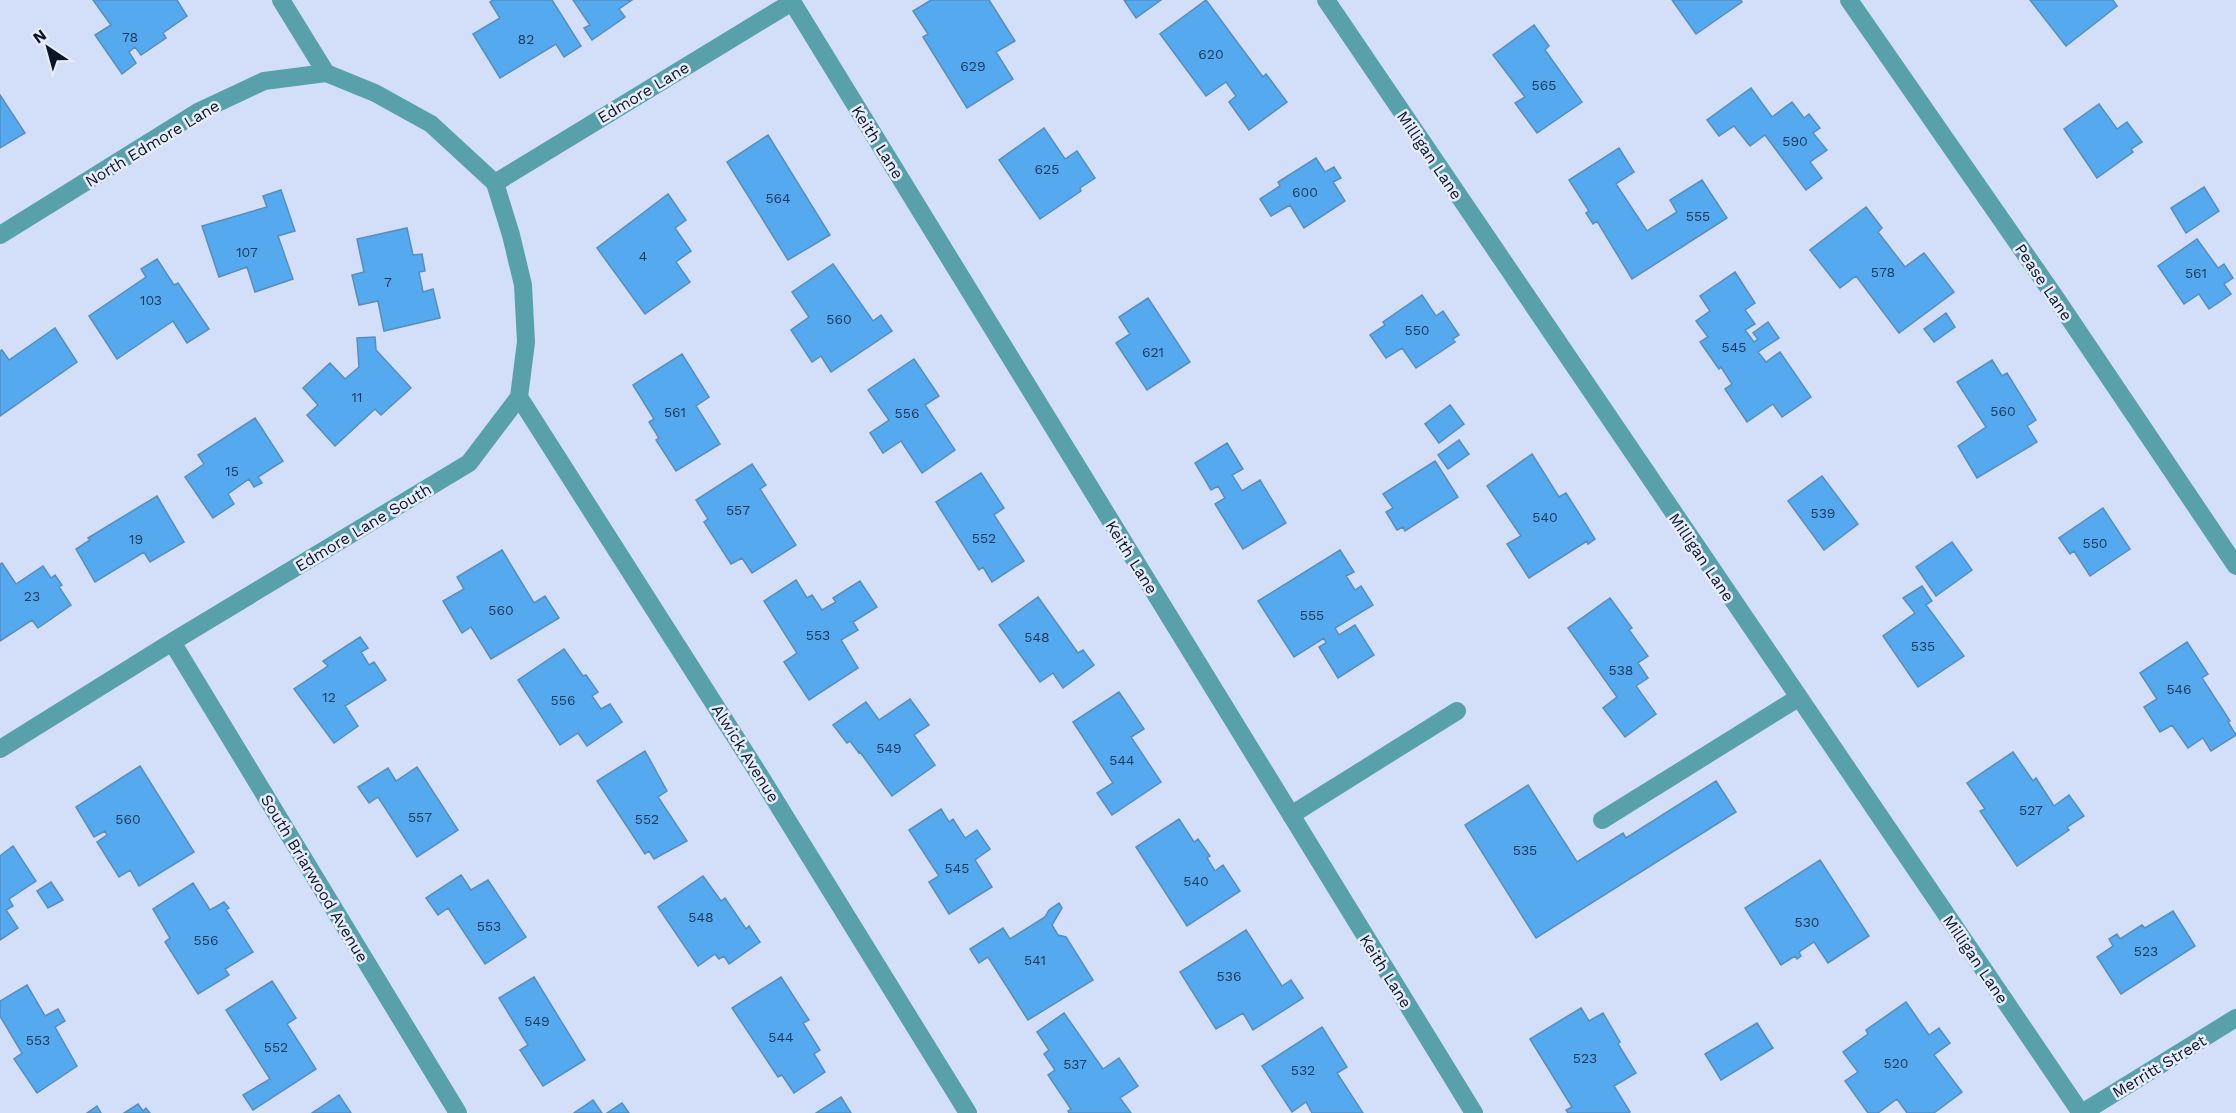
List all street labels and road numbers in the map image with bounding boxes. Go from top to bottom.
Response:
street label: Edmore Lane [594,58,693,127]
street label: North Edmore Lane [82,96,223,191]
street label: Keith Lane [847,102,908,183]
street label: Milligan Lane [1393,107,1466,203]
street label: Pease Lane [2011,240,2076,324]
street label: Edmore Lane South [292,479,435,576]
street label: Milligan Lane [1665,509,1738,605]
street label: Keith Lane [1101,517,1162,598]
street label: Alwick Avenue [708,701,783,806]
street label: South Briarwood Avenue [257,791,372,966]
street label: Milligan Lane [1939,911,2012,1007]
street label: Keith Lane [1355,931,1416,1012]
street label: Merritt Street [2109,1031,2210,1102]

